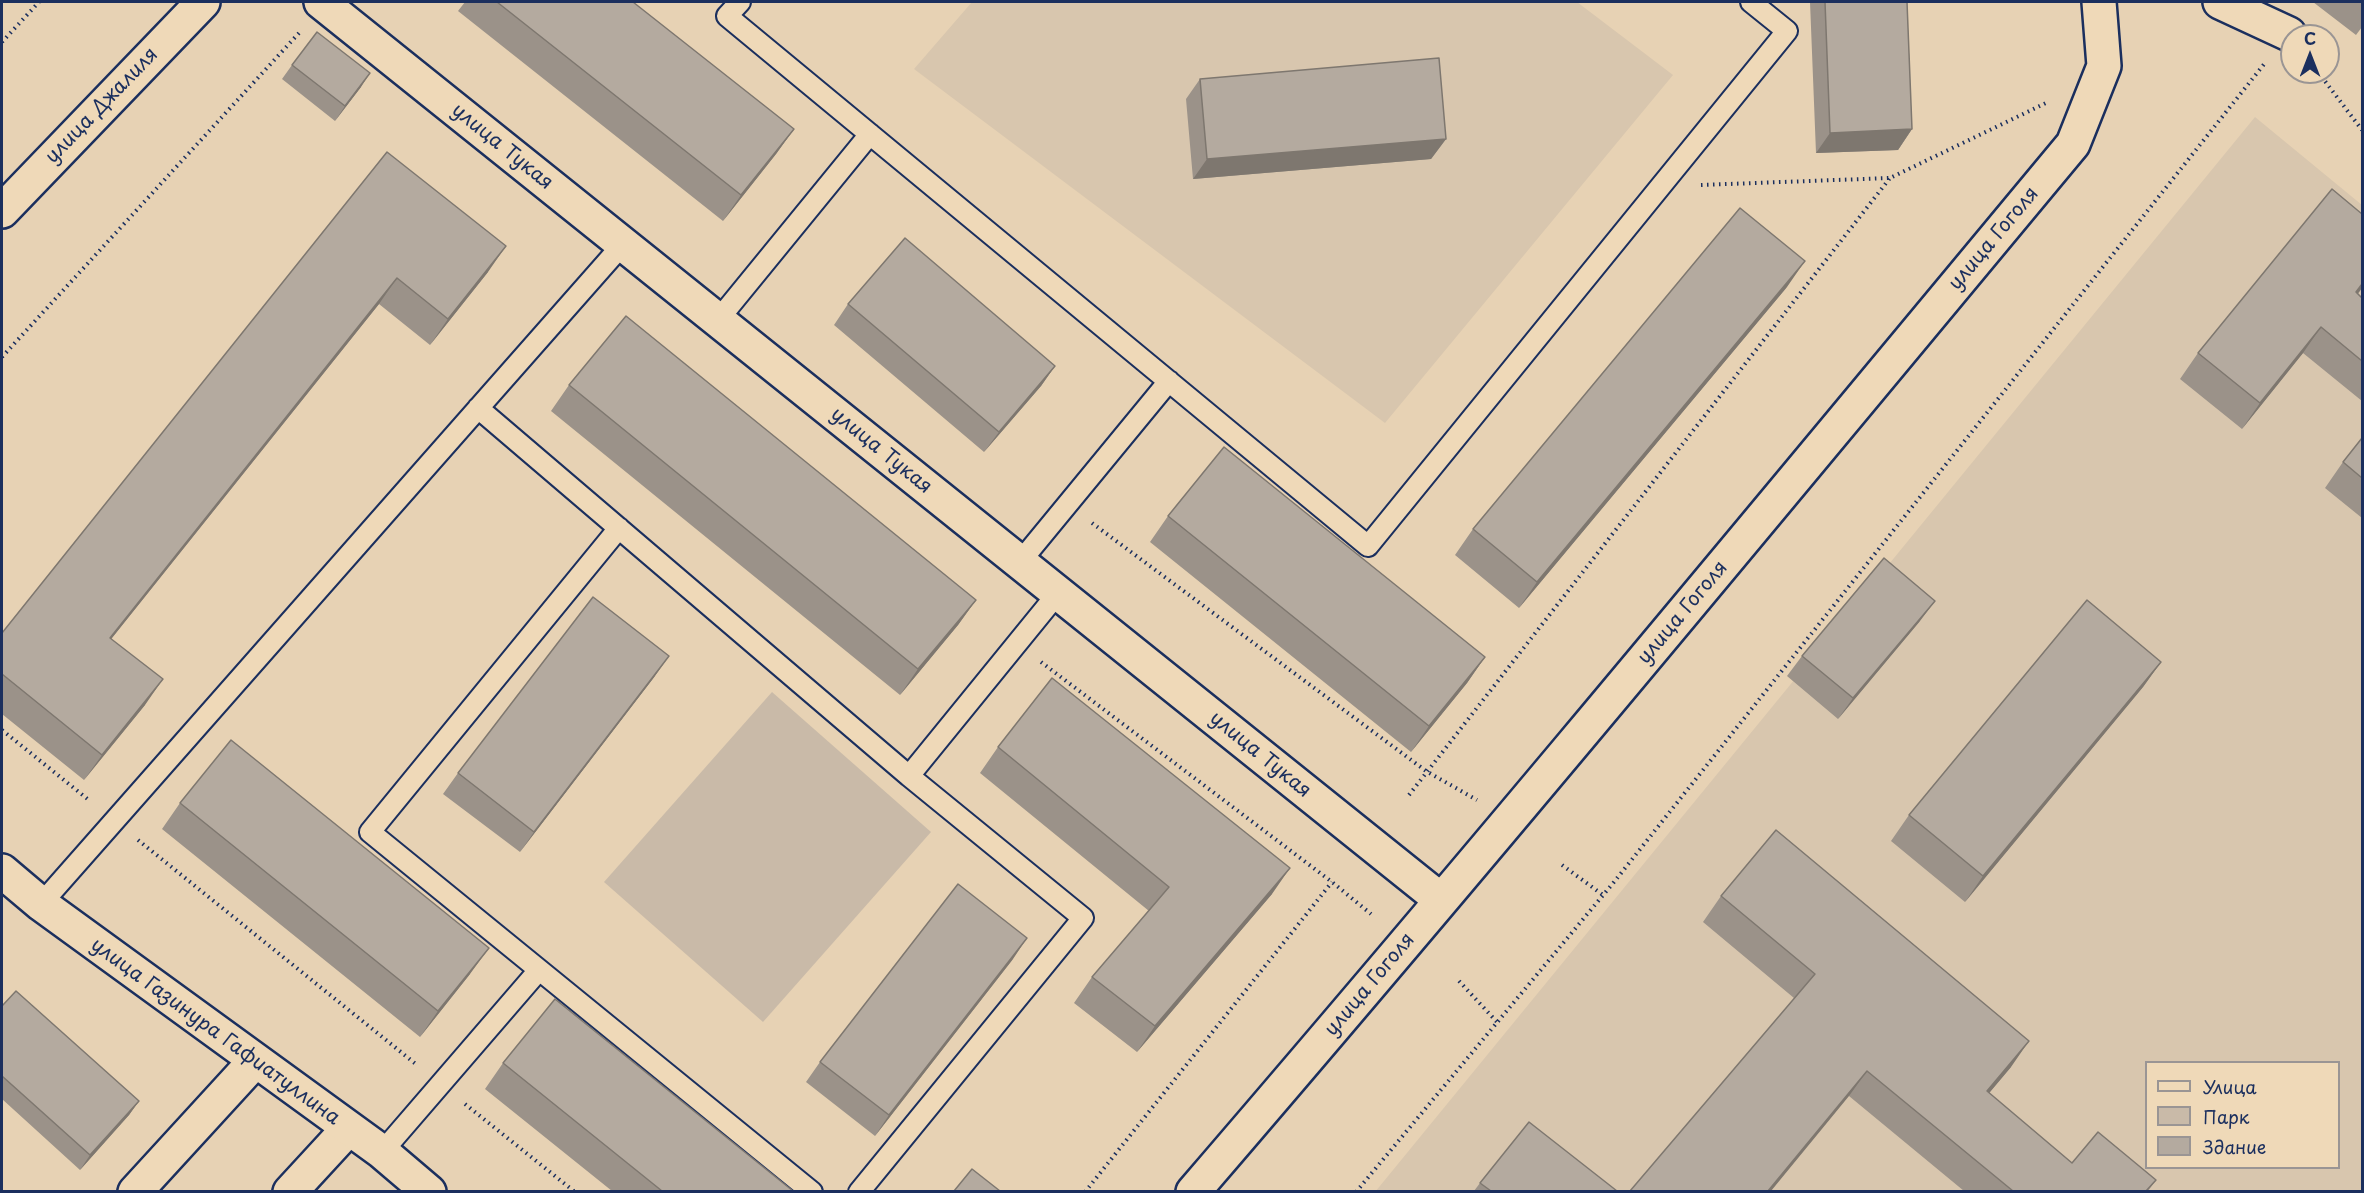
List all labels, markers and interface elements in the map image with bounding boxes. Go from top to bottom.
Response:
north arrow [2280,24,2340,84]
text: С [2304,26,2316,50]
street label: улица Джалиля [41,43,163,169]
street label: улица Тукая [446,99,558,195]
street label: улица Гоголя [1944,183,2044,295]
street label: улица Тукая [825,403,937,499]
street label: улица Гоголя [1633,557,1733,669]
street label: улица Тукая [1204,707,1316,803]
street label: улица Гоголя [1320,929,1420,1041]
street label: улица Газинура Гафиатуллина [86,933,344,1131]
legend [2145,1061,2340,1169]
text: Улица [2203,1073,2257,1100]
text: Парк [2203,1103,2249,1130]
text: Здание [2203,1133,2266,1160]

